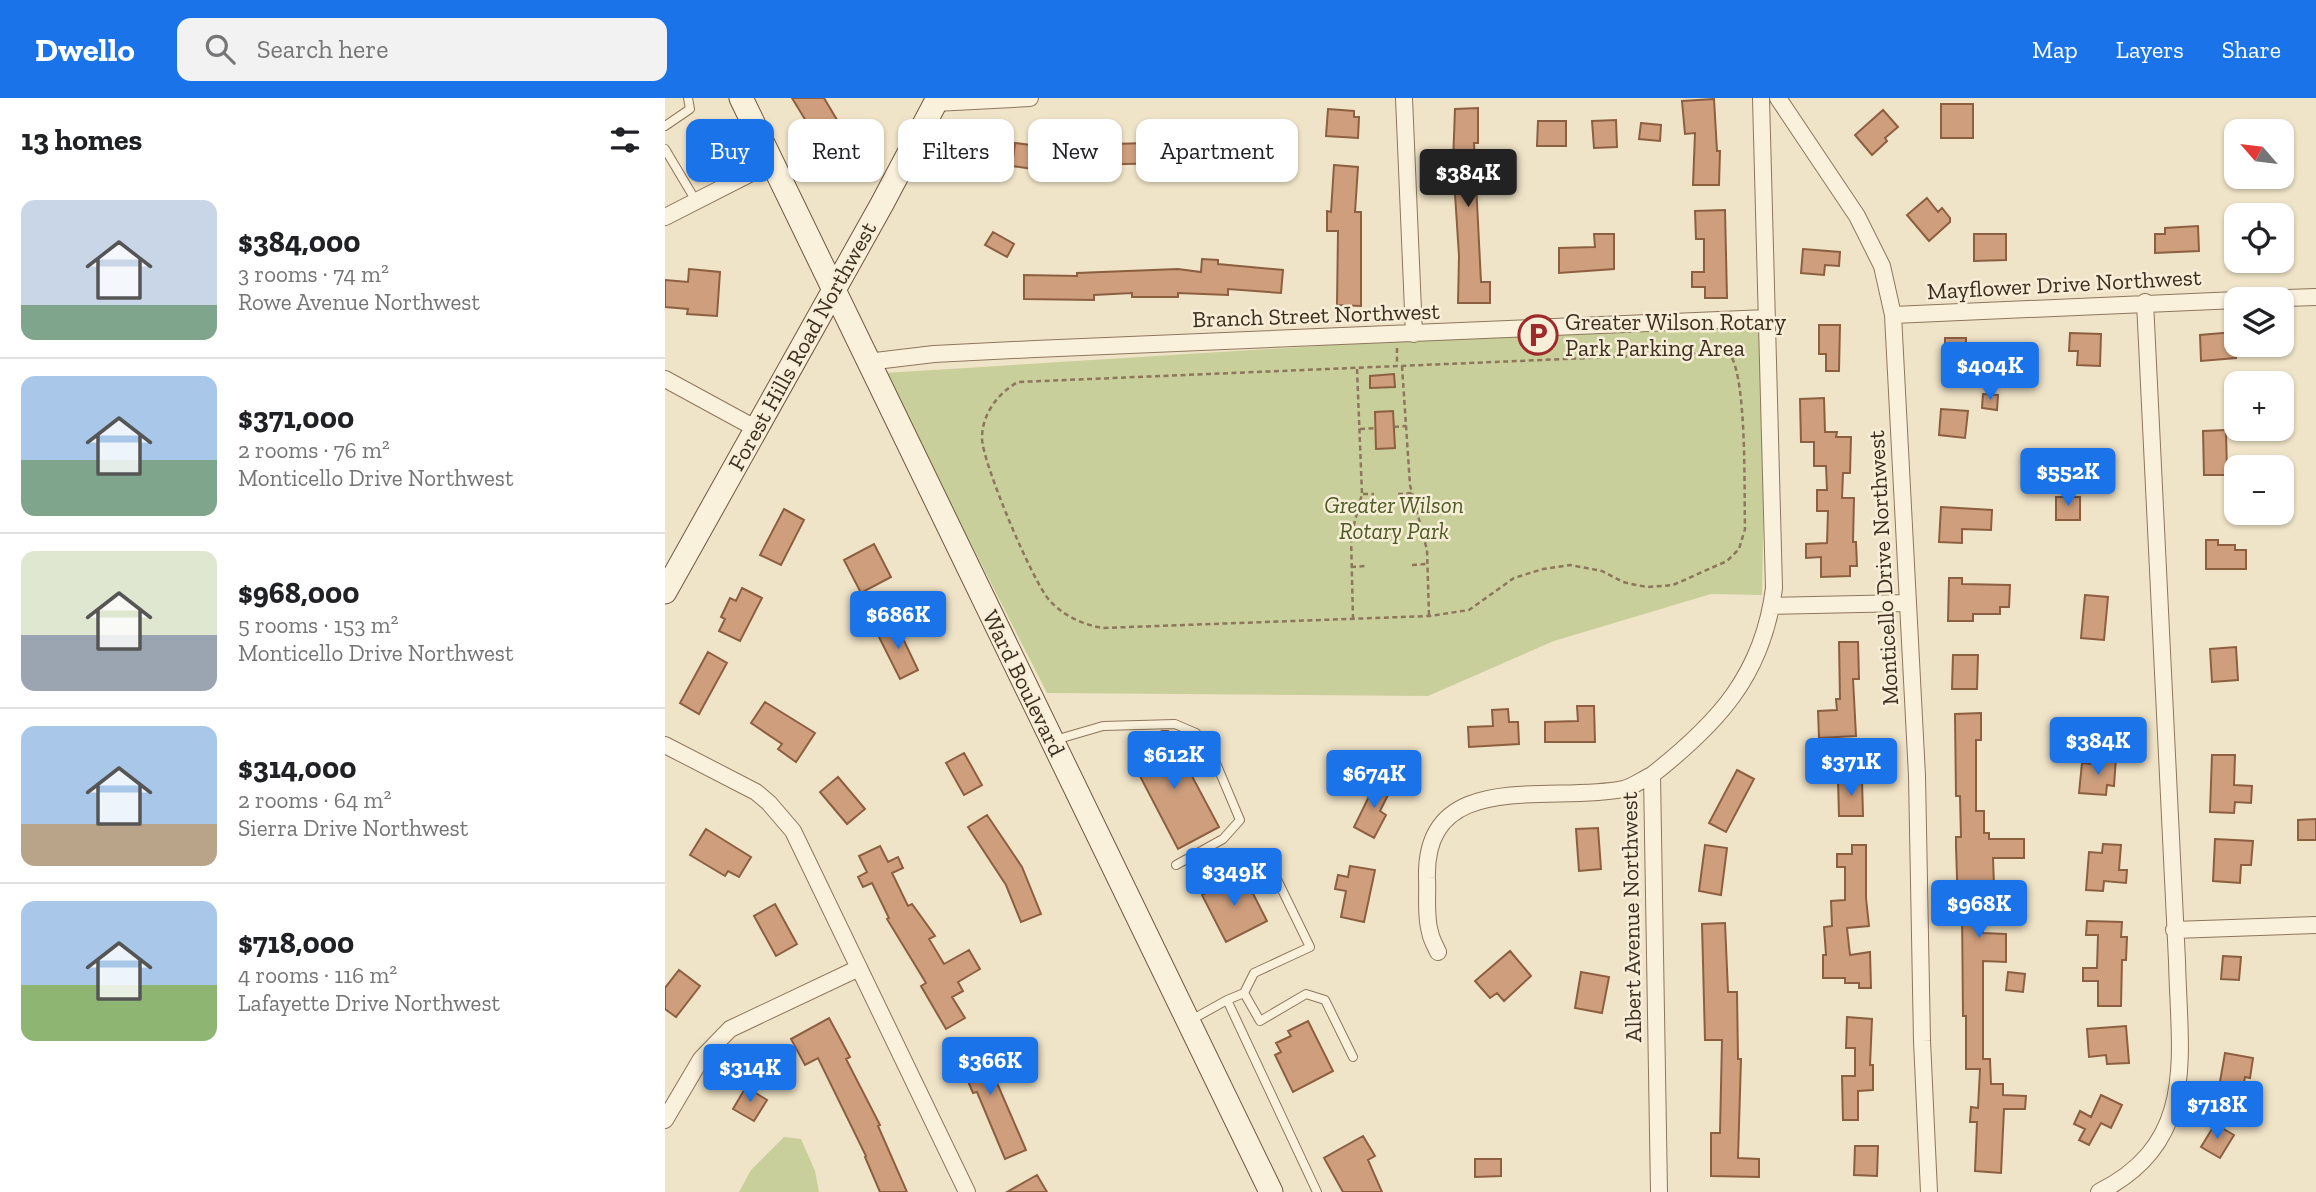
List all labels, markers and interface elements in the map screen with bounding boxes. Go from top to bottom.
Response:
search box [177,18,667,81]
text: Dwello [35,30,135,69]
icon: search [201,30,239,68]
text: Search here [257,33,388,65]
text: Map [2032,35,2078,64]
text: Layers [2116,35,2184,64]
text: Share [2222,35,2281,64]
chip: Buy [686,119,774,182]
chip: Rent [788,119,884,182]
chip: Filters [898,119,1014,182]
chip: New [1028,119,1122,182]
chip: Apartment [1136,119,1298,182]
north arrow [2224,119,2294,189]
map controls [2224,119,2294,525]
icon: filters [606,121,644,159]
text: 13 homes [21,122,142,158]
pin: $384K [1419,150,1517,209]
text: $384K [1436,158,1500,186]
button: locate [2224,203,2294,273]
street label: Forest Hills Road Northwest [722,216,882,475]
text: $384,000 [238,224,361,260]
icon: home [77,228,161,312]
text: 3 rooms · 74 m² [238,260,389,288]
street label: Mayflower Drive Northwest [1926,263,2202,305]
button: layers [2224,287,2294,357]
text: Rowe Avenue Northwest [238,288,480,316]
street label: Branch Street Northwest [1192,297,1441,333]
place label: Greater Wilson Rotary Park Parking Area [1565,308,1787,362]
parking icon: Greater Wilson Rotary Park Parking Area [1517,314,1559,356]
pin: $404K [1941,342,2039,402]
text: $404K [1957,351,2023,379]
button: + [2224,371,2294,441]
text: $371,000 [238,400,354,436]
icon: home [77,404,161,488]
street label: Monticello Drive Northwest [1862,429,1904,706]
text: 2 rooms · 76 m² [238,436,390,464]
pin: $552K [2019,448,2117,508]
button: − [2224,455,2294,525]
text: $552K [2036,457,2100,485]
text: Monticello Drive Northwest [238,464,513,492]
park label: Greater Wilson Rotary Park [1324,491,1464,545]
text: $968,000 [238,575,360,611]
icon: home [77,579,161,663]
pin: $686K [849,592,947,651]
text: $686K [866,600,930,628]
street label: Ward Boulevard [976,605,1072,761]
text: 5 rooms · 153 m² [238,611,399,639]
text: Monticello Drive Northwest [238,639,513,667]
pin: $384K [2049,718,2147,777]
text: $384K [2066,726,2130,754]
pin: $612K [1125,732,1223,791]
pin: $371K [1802,738,1900,798]
text: $612K [1144,740,1204,768]
text: $371K [1821,747,1881,775]
text: $314,000 [238,750,356,786]
pin: $674K [1325,750,1423,810]
icon: home [77,754,161,838]
text: $674K [1342,759,1406,787]
text: 2 rooms · 64 m² [238,786,391,814]
street label: Albert Avenue Northwest [1615,791,1647,1043]
text: Sierra Drive Northwest [238,814,468,842]
pin: $349K [1185,848,1283,908]
text: $349K [1202,857,1266,885]
pin: $968K [1930,880,2028,940]
text: $968K [1947,889,2011,917]
text: $718,000 [238,925,354,961]
icon: home [77,929,161,1013]
text: 4 rooms · 116 m² [238,961,397,989]
text: Lafayette Drive Northwest [238,989,500,1017]
pin: $366K [941,1038,1039,1097]
pin: $314K [701,1044,799,1104]
text: $366K [958,1046,1022,1074]
text: $314K [719,1053,781,1081]
pin: $718K [2168,1082,2266,1141]
text: $718K [2187,1090,2247,1118]

